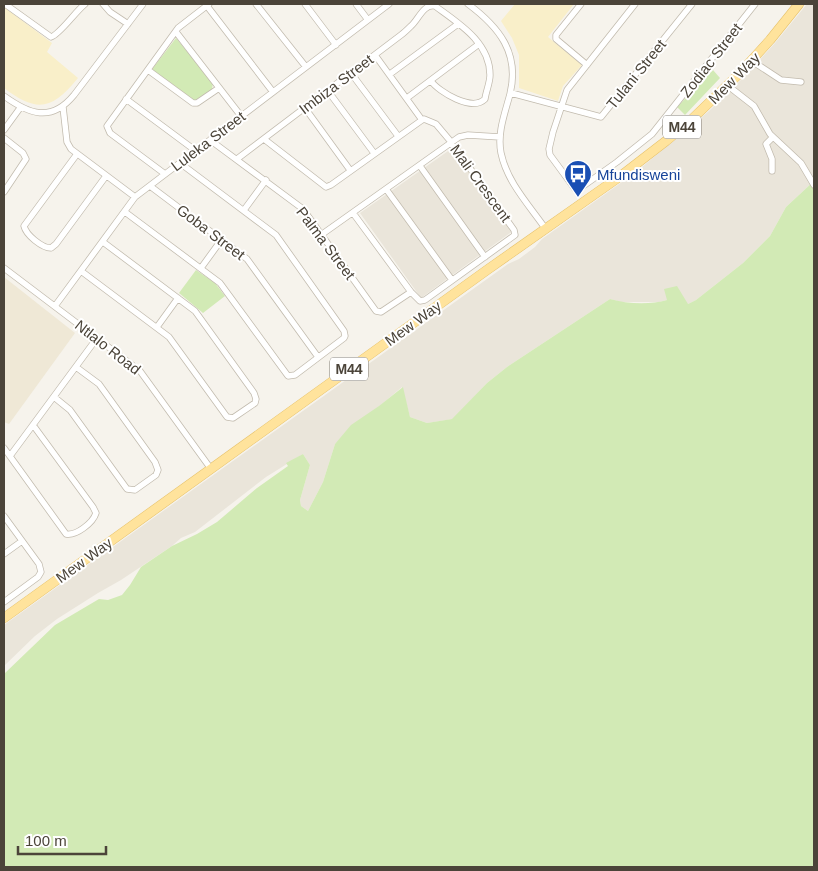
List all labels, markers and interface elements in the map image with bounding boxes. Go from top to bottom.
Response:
street label: Zodiac Street [677,19,746,100]
street label: Tulani Street [603,35,670,112]
street label: Mew Way [705,49,763,107]
street label: Imbiza Street [296,50,377,117]
street label: Luleka Street [168,107,249,174]
road number: M44 [663,115,701,138]
street label: Mali Crescent [447,141,515,226]
bus stop icon: Mfundisweni [563,159,593,198]
place label: Mfundisweni [597,166,680,183]
street label: Goba Street [174,201,249,264]
street label: Palma Street [293,203,359,283]
street label: Mew Way [382,297,445,349]
street label: Ntlalo Road [72,316,144,378]
road number: M44 [330,358,368,380]
street label: Mew Way [53,534,116,586]
scale bar [18,824,105,856]
text: 100 m [25,832,67,849]

